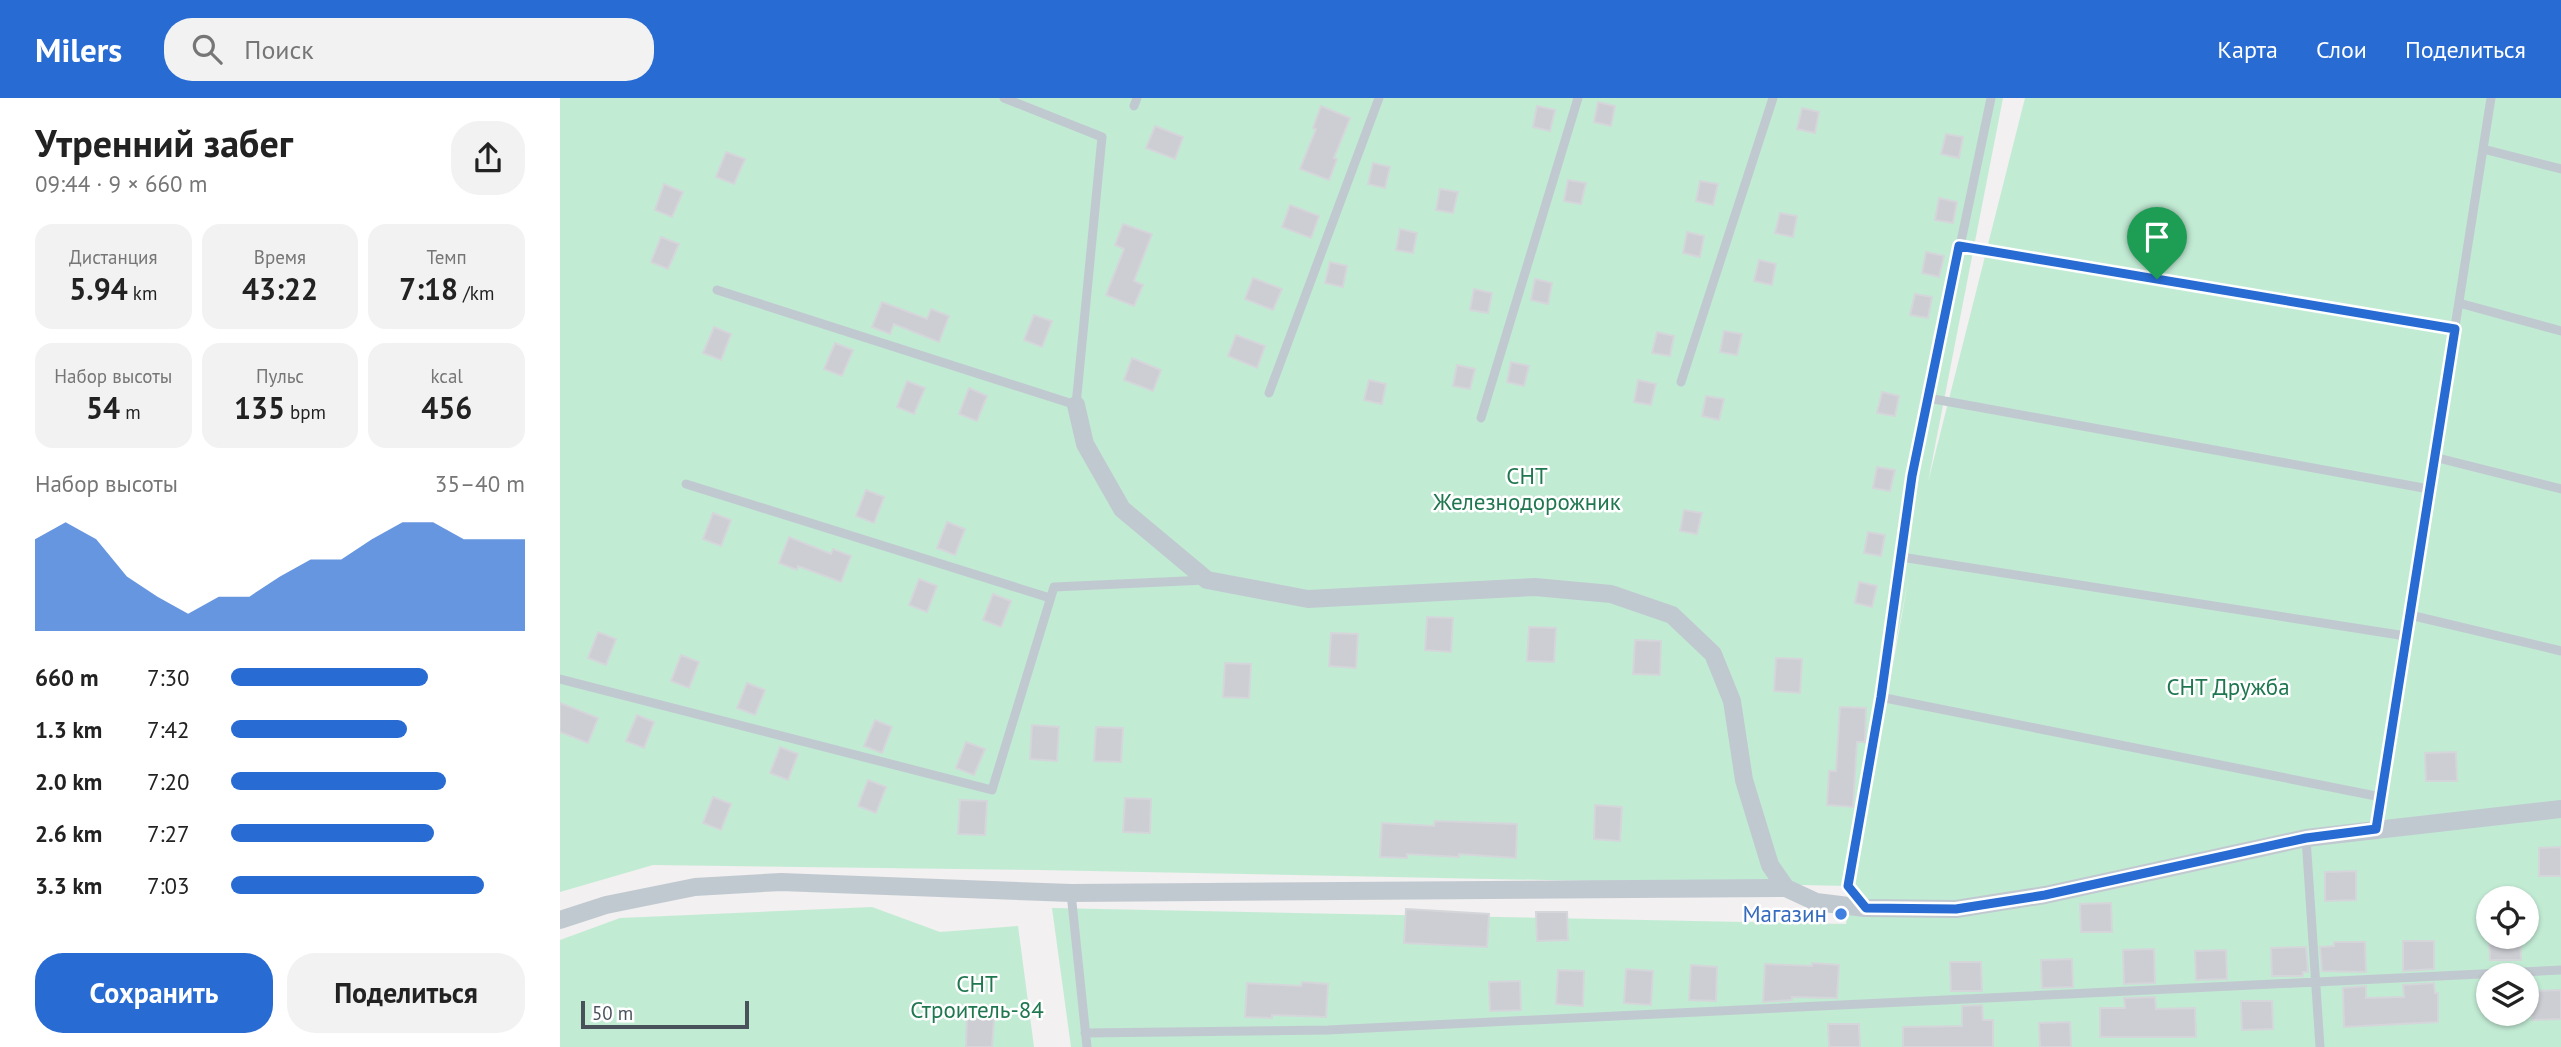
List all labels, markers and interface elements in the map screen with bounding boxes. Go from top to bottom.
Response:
search box [164,18,654,81]
text: Milers [35,28,122,71]
icon: search [188,30,226,68]
text: Поиск [244,33,314,66]
text: Карта [2217,34,2278,65]
text: Слои [2316,34,2367,65]
text: Поделиться [2405,34,2526,65]
text: Утренний забег [35,118,293,167]
button: share [451,121,525,195]
text: 09:44 · 9 × 660 m [35,169,207,198]
pin [2127,207,2187,279]
icon: arrive [2138,218,2176,256]
text: Дистанция [69,245,158,269]
text: Время [254,245,306,269]
text: Темп [427,245,467,269]
text: 5.94 [69,269,128,308]
text: 43:22 [242,269,318,308]
text: 7:18 [399,269,458,308]
text: km [128,281,157,305]
text: /km [458,281,494,305]
text: Набор высоты [54,364,172,388]
text: Пульс [256,364,304,388]
text: kcal [430,364,463,388]
text: 54 [86,388,120,427]
text: 135 [234,388,285,427]
text: 456 [421,388,472,427]
text: m [120,400,141,424]
text: bpm [285,400,326,424]
park label: СНТ Железнодорожник [1432,461,1621,516]
text: Набор высоты [35,469,178,498]
text: 35–40 m [435,469,525,498]
text: 660 m [35,663,98,692]
text: 7:30 [147,663,190,692]
park label: СНТ Дружба [2166,672,2290,701]
text: 1.3 km [35,715,102,744]
text: 7:42 [147,715,190,744]
text: 2.0 km [35,767,102,796]
text: 7:20 [147,767,190,796]
text: 2.6 km [35,819,102,848]
text: 7:27 [147,819,190,848]
text: 3.3 km [35,871,102,900]
text: 7:03 [147,871,190,900]
map controls [2476,886,2539,1026]
button: locate [2476,886,2539,949]
place label: Магазин [1742,899,1827,928]
marker: Магазин [1833,906,1849,922]
button: Сохранить [35,953,273,1033]
button: Поделиться [287,953,525,1033]
button: layers [2476,963,2539,1026]
park label: СНТ Строитель-84 [910,969,1044,1024]
scale bar [581,998,749,1030]
text: 50 m [592,1001,633,1025]

